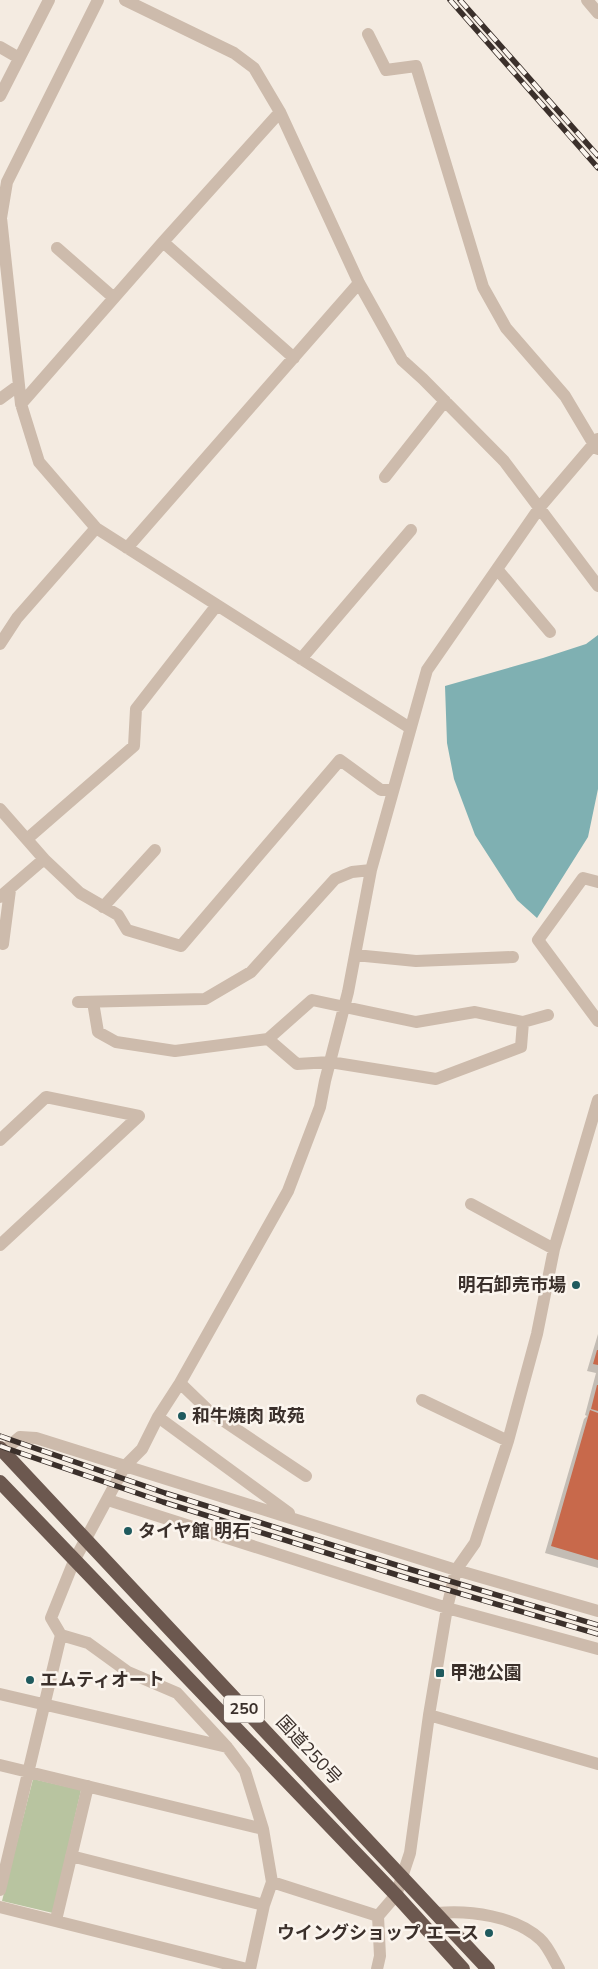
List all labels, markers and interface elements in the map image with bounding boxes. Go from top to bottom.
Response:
place label: 明石卸売市場 [458,1273,566,1297]
marker: 明石卸売市場 [570,1279,582,1291]
place label: 和牛焼肉 政苑 [192,1404,305,1428]
marker: 和牛焼肉 政苑 [176,1410,188,1422]
place label: タイヤ館 明石 [138,1519,250,1543]
marker: タイヤ館 明石 [122,1525,134,1537]
place label: 甲池公園 [450,1661,522,1685]
marker: 甲池公園 [434,1667,446,1679]
place label: エムティオート [40,1668,165,1692]
marker: エムティオート [24,1674,36,1686]
road number: 250 [224,1696,264,1722]
street label: 国道250号 [271,1710,347,1790]
place label: ウイングショップ エース [277,1921,479,1945]
marker: ウイングショップ エース [483,1927,495,1939]

